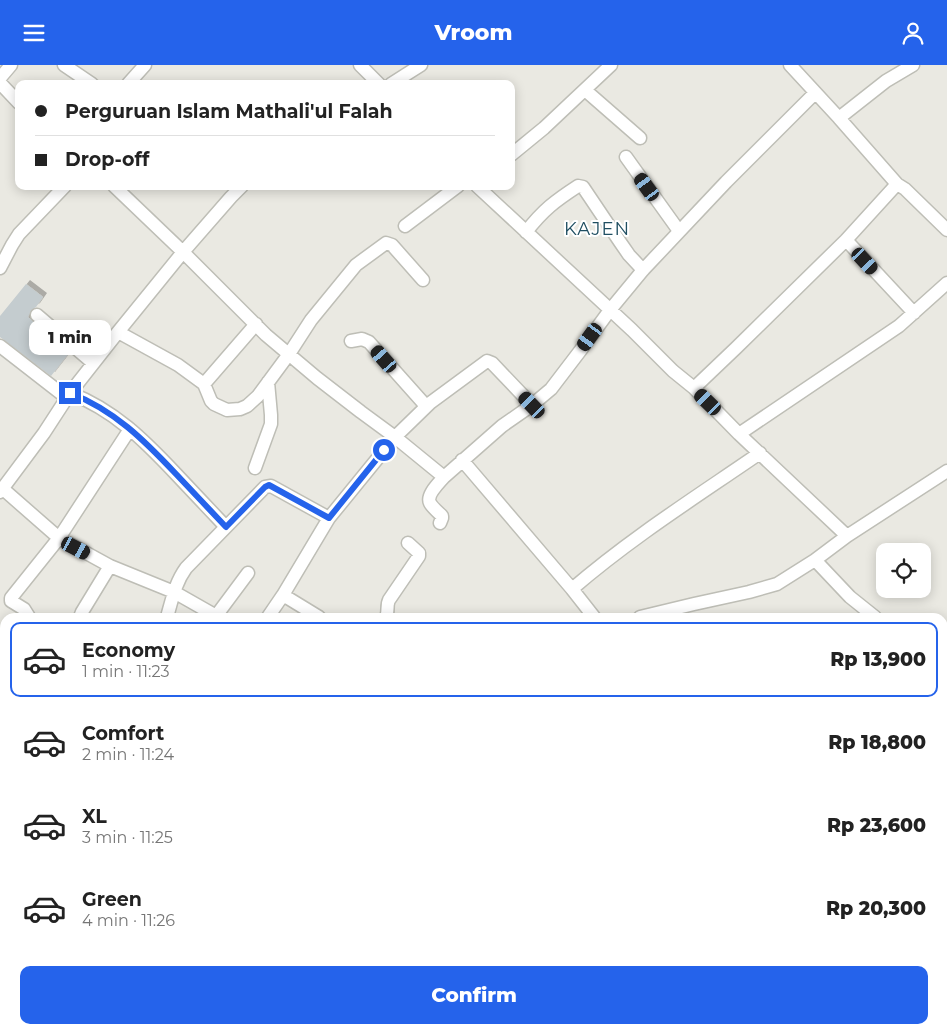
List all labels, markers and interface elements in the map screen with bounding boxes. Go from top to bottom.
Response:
icon: menu [20,19,48,47]
text: Vroom [435,19,512,46]
icon: person [899,19,927,47]
text: Perguruan Islam Mathali'ul Falah [65,100,393,123]
text: Drop-off [65,148,149,171]
car [632,170,661,204]
district label: KAJEN [564,218,630,240]
car [849,245,880,277]
callout: 1 min [29,320,111,355]
car [575,320,604,354]
text: 1 min [48,328,92,347]
car [368,343,399,375]
route end [59,382,81,404]
car [691,386,724,418]
car [516,389,547,421]
route start [373,439,395,461]
car [59,534,92,562]
map controls [876,543,931,598]
button: locate [876,543,931,598]
icon: car [22,637,67,682]
text: Economy [82,639,175,662]
text: Rp 13,900 [830,648,926,671]
text: 1 min · 11:23 [82,662,170,681]
icon: car [22,720,67,765]
text: Comfort [82,722,164,745]
text: Rp 18,800 [828,731,926,754]
text: 2 min · 11:24 [82,745,174,764]
icon: car [22,803,67,848]
text: XL [82,805,107,828]
text: Rp 23,600 [827,814,926,837]
text: 3 min · 11:25 [82,828,173,847]
icon: car [22,886,67,931]
text: Green [82,888,142,911]
text: Rp 20,300 [826,897,926,920]
text: 4 min · 11:26 [82,911,175,930]
button: Confirm [20,966,928,1024]

